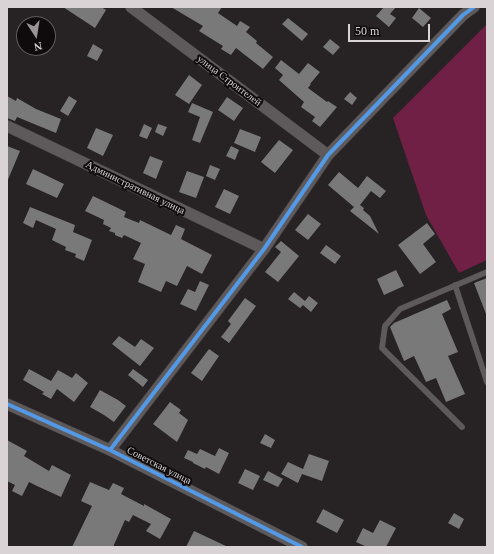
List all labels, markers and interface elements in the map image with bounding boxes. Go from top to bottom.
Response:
north arrow [16,16,56,56]
scale bar [350,16,432,42]
text: 50 m [355,24,379,38]
text: N [33,40,43,53]
street label: улица Строителей [195,53,263,109]
street label: Административная улица [83,159,187,217]
street label: Советская улица [125,445,193,487]

